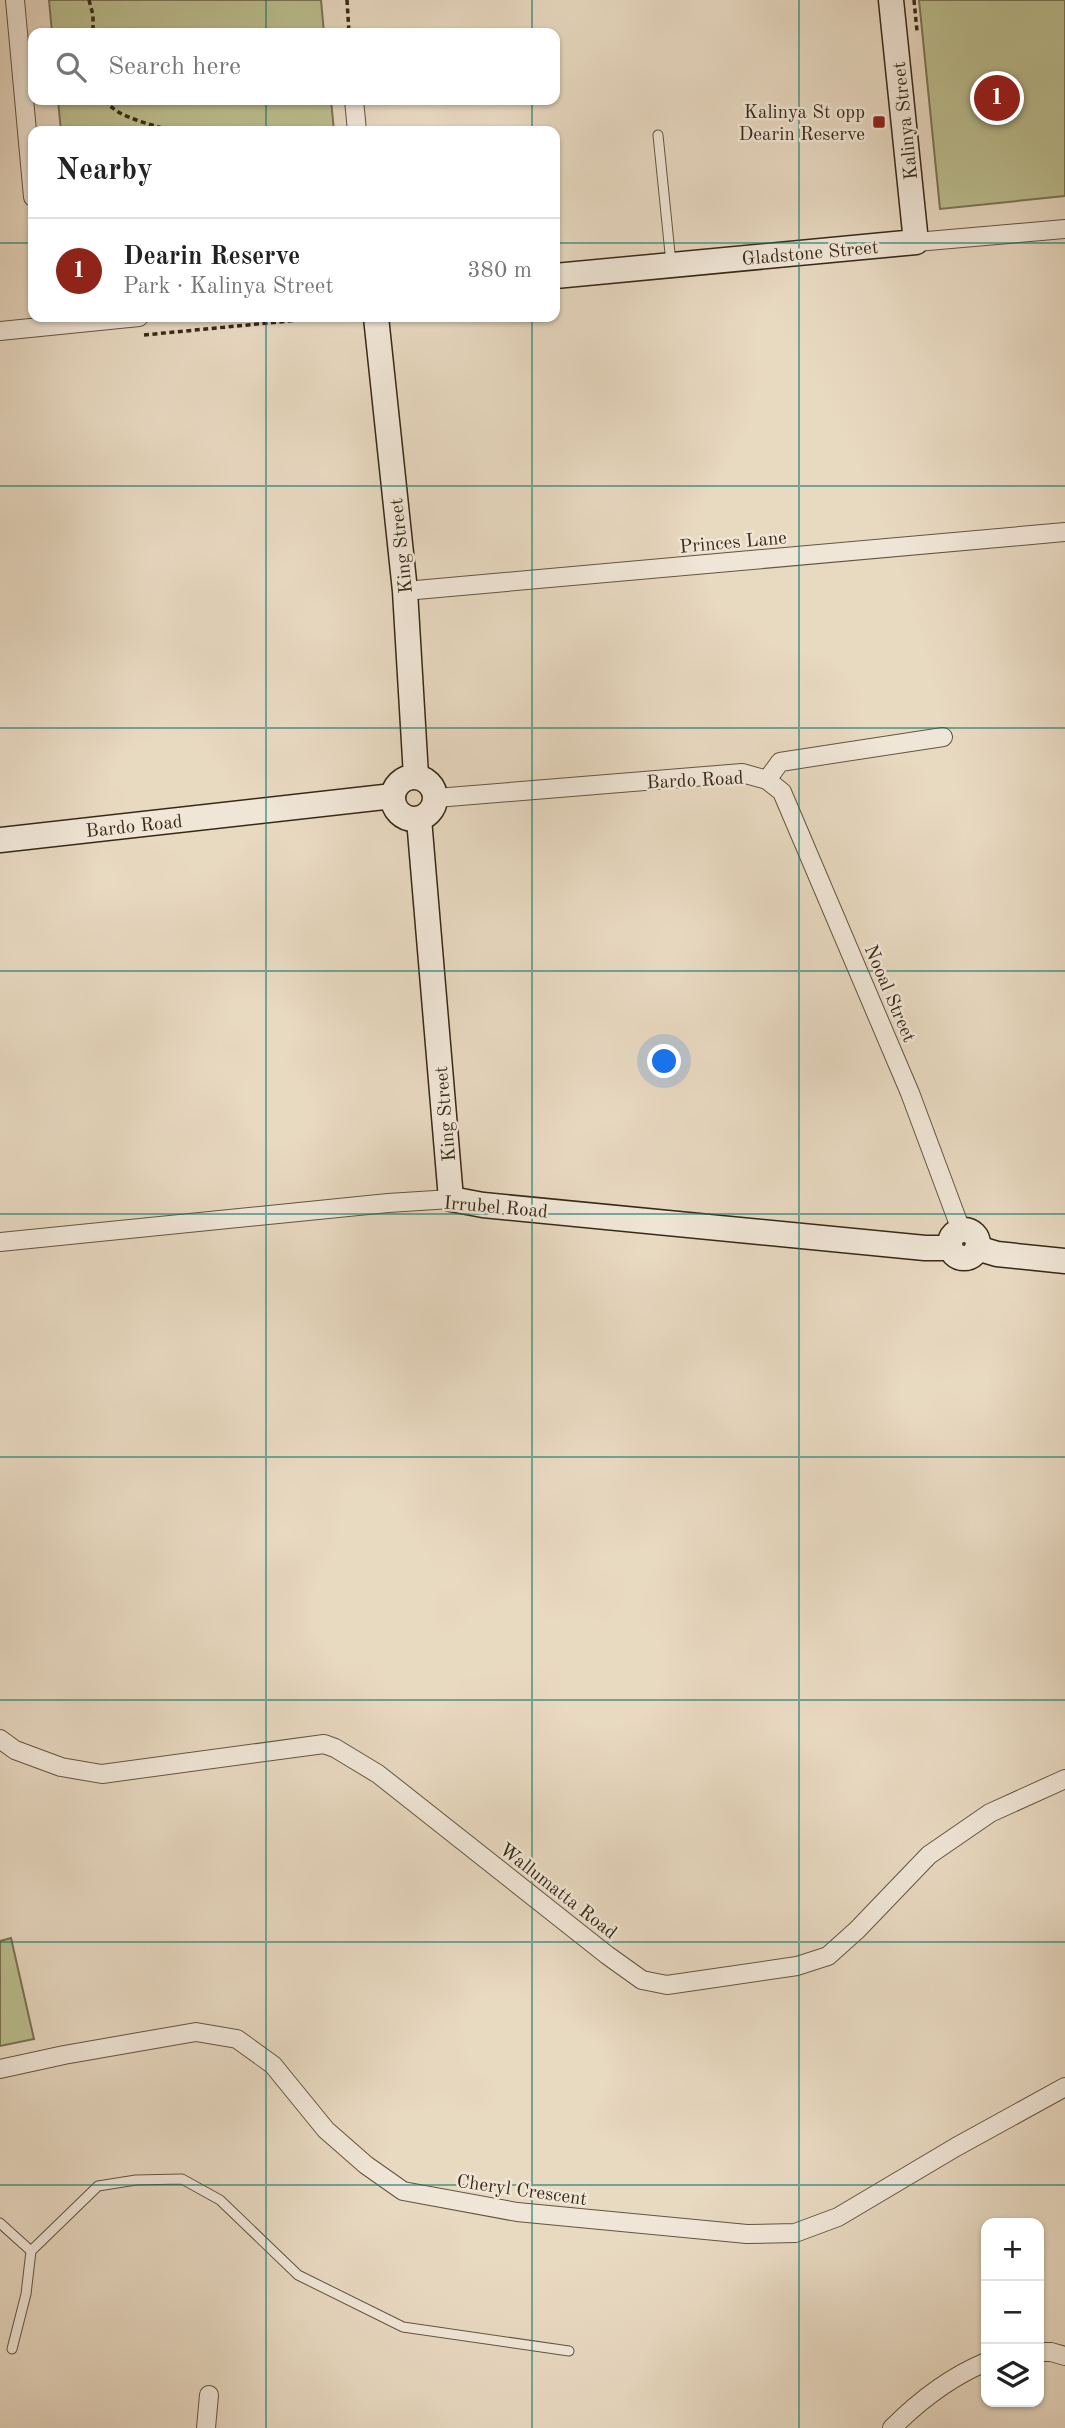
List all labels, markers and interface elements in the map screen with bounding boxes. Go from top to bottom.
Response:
search box [28,28,560,105]
icon: search [52,48,90,86]
text: Search here [108,54,241,80]
street label: Kalinya Street [891,61,922,181]
pin: 1 [974,72,1020,124]
place label: Kalinya St opp Dearin Reserve [739,104,865,145]
marker: Kalinya St opp Dearin Reserve [871,114,887,130]
text: Nearby [56,156,153,186]
street label: Gladstone Street [741,239,879,270]
text: Dearin Reserve [123,244,300,270]
text: 1 [72,259,86,282]
text: 380 m [467,259,532,282]
text: Park · Kalinya Street [123,275,334,298]
street label: King Street [388,497,417,594]
street label: Princes Lane [679,529,788,558]
street label: Bardo Road [646,769,744,794]
street label: Bardo Road [85,813,184,842]
street label: Nooal Street [860,943,918,1045]
your location [647,1044,681,1078]
street label: King Street [433,1065,460,1162]
street label: Irrubel Road [443,1194,549,1223]
street label: Wallumatta Road [495,1840,620,1944]
street label: Cheryl Crescent [455,2173,588,2210]
map controls [981,2218,1044,2407]
button: + [981,2218,1044,2281]
button: − [981,2281,1044,2344]
button: layers [981,2344,1044,2407]

